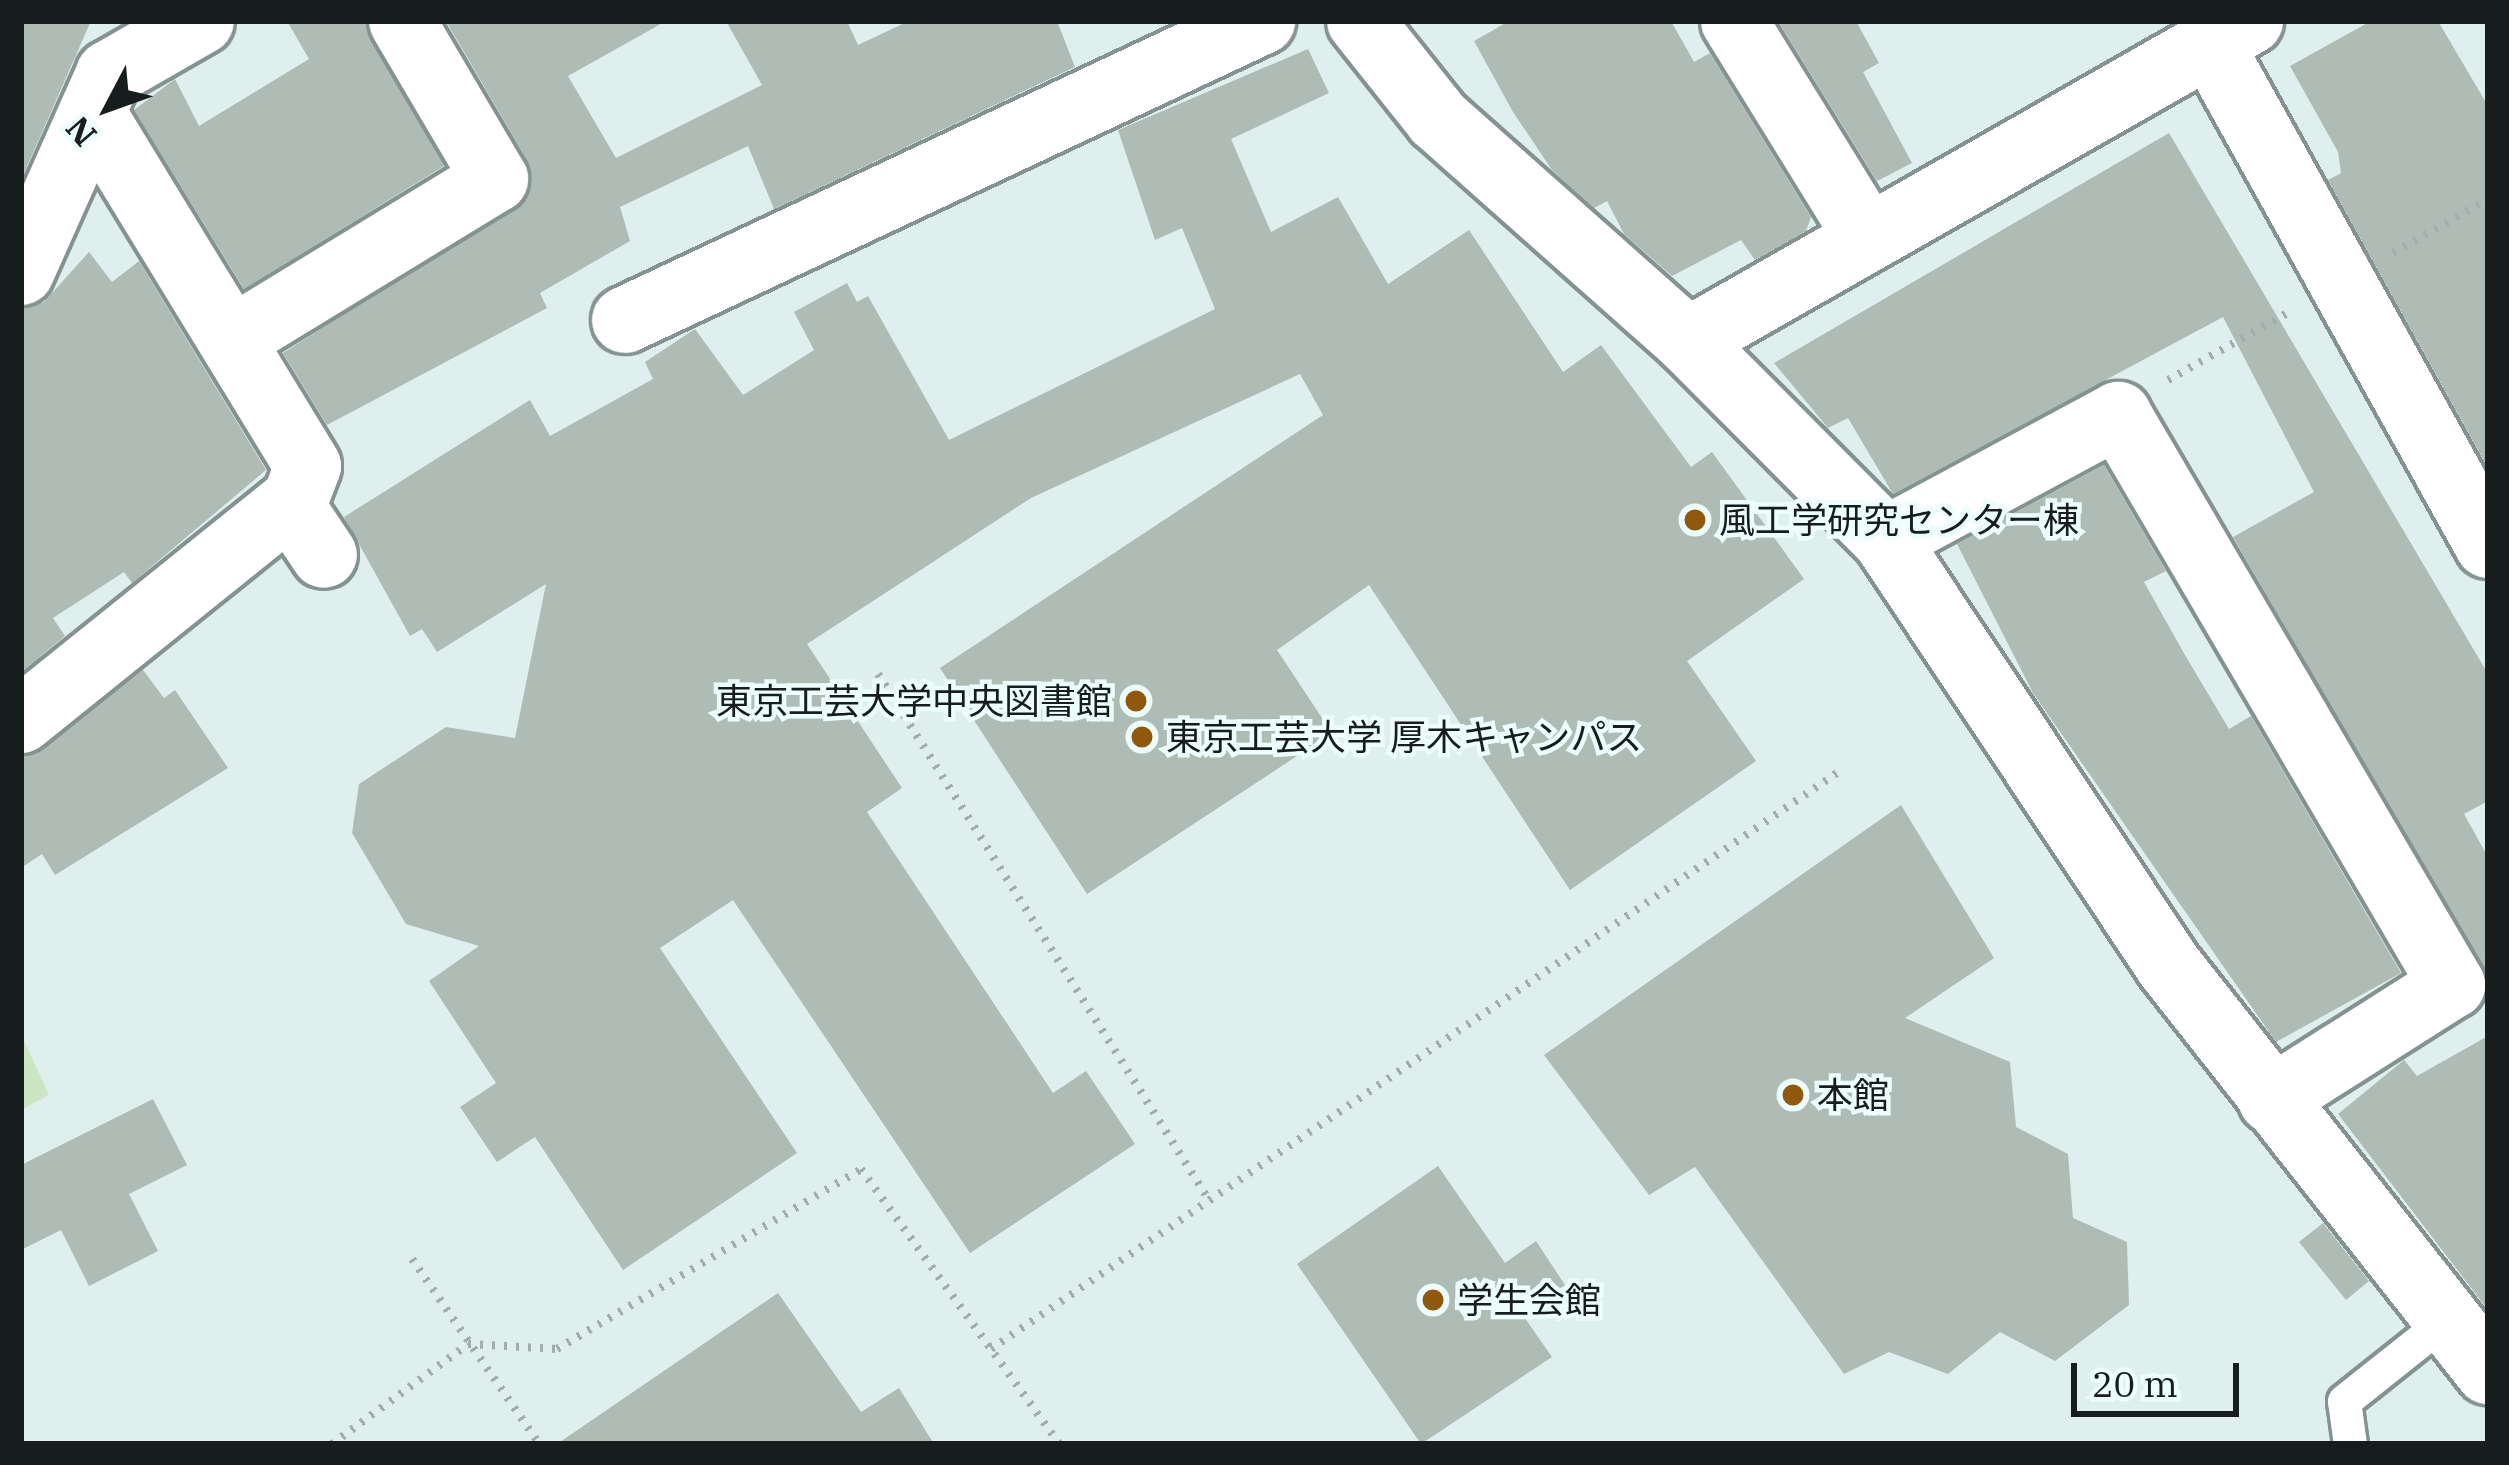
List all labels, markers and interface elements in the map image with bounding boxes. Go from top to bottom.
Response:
north arrow [48,48,168,168]
text: N [56,108,105,156]
place label: 風工学研究センター棟 [1719,498,2079,542]
marker: 風工学研究センター棟 [1682,507,1708,533]
place label: 東京工芸大学中央図書館 [716,679,1112,723]
marker: 東京工芸大学中央図書館 [1123,688,1149,714]
place label: 東京工芸大学 厚木キャンパス [1166,715,1642,759]
marker: 東京工芸大学 厚木キャンパス [1129,724,1155,750]
place label: 本館 [1817,1073,1889,1117]
marker: 本館 [1780,1082,1806,1108]
place label: 学生会館 [1457,1278,1601,1322]
marker: 学生会館 [1420,1287,1446,1313]
scale bar [2077,1339,2245,1413]
text: 20 m [2092,1360,2178,1407]

